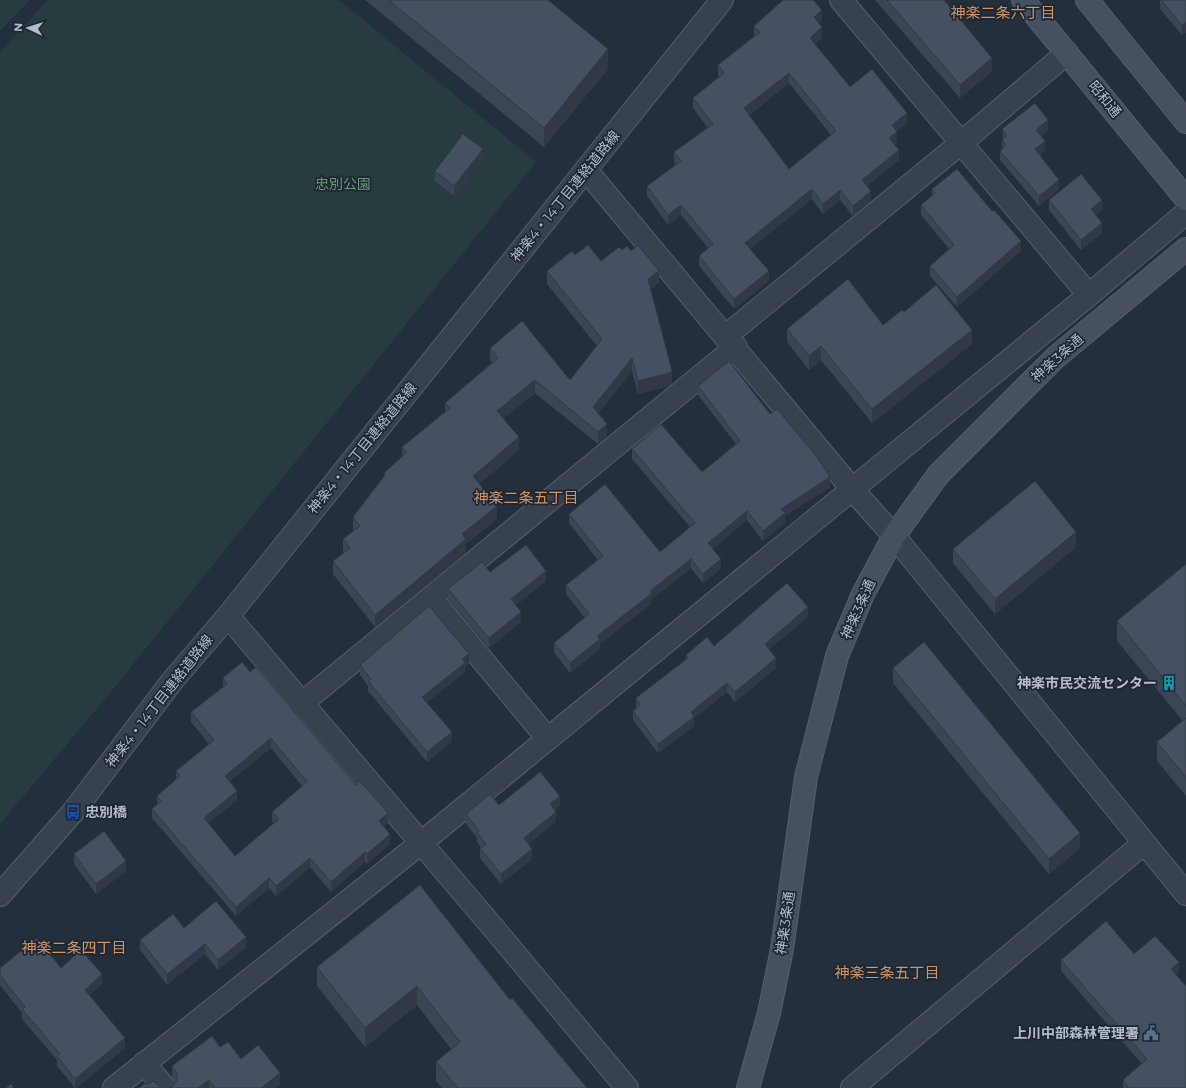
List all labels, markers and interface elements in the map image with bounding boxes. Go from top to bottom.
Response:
district label: 神楽二条六丁目 [950,3,1056,22]
north arrow [8,8,48,48]
text: N [11,22,25,32]
street label: 昭和通 [1085,77,1125,121]
street label: 神楽4・14丁目連絡道路線 [507,127,623,265]
park label: 忠別公園 [315,175,371,193]
street label: 神楽3条通 [1027,330,1087,386]
street label: 神楽4・14丁目連絡道路線 [304,379,420,517]
district label: 神楽二条五丁目 [473,488,579,507]
street label: 神楽3条通 [837,576,879,642]
street label: 神楽4・14丁目連絡道路線 [102,631,216,771]
place label: 神楽市民交流センター [1017,674,1157,692]
building icon: 神楽市民交流センター [1160,674,1178,692]
bus stop icon: 忠別橋 [64,803,82,821]
place label: 忠別橋 [85,803,127,821]
street label: 神楽3条通 [772,890,798,956]
district label: 神楽二条四丁目 [21,938,127,957]
district label: 神楽三条五丁目 [834,963,940,982]
place label: 上川中部森林管理署 [1013,1024,1139,1042]
public building icon: 上川中部森林管理署 [1142,1024,1160,1042]

